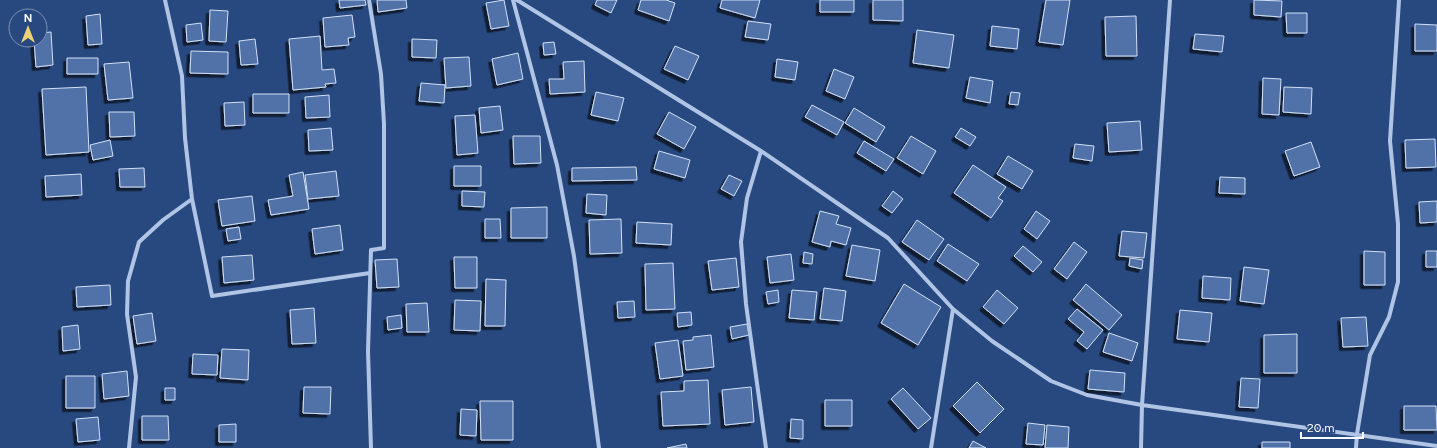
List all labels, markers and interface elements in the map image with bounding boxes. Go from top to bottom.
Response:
north arrow [8,8,48,48]
text: N [24,12,32,25]
scale bar [1301,414,1363,440]
text: 20 m [1307,421,1335,435]

